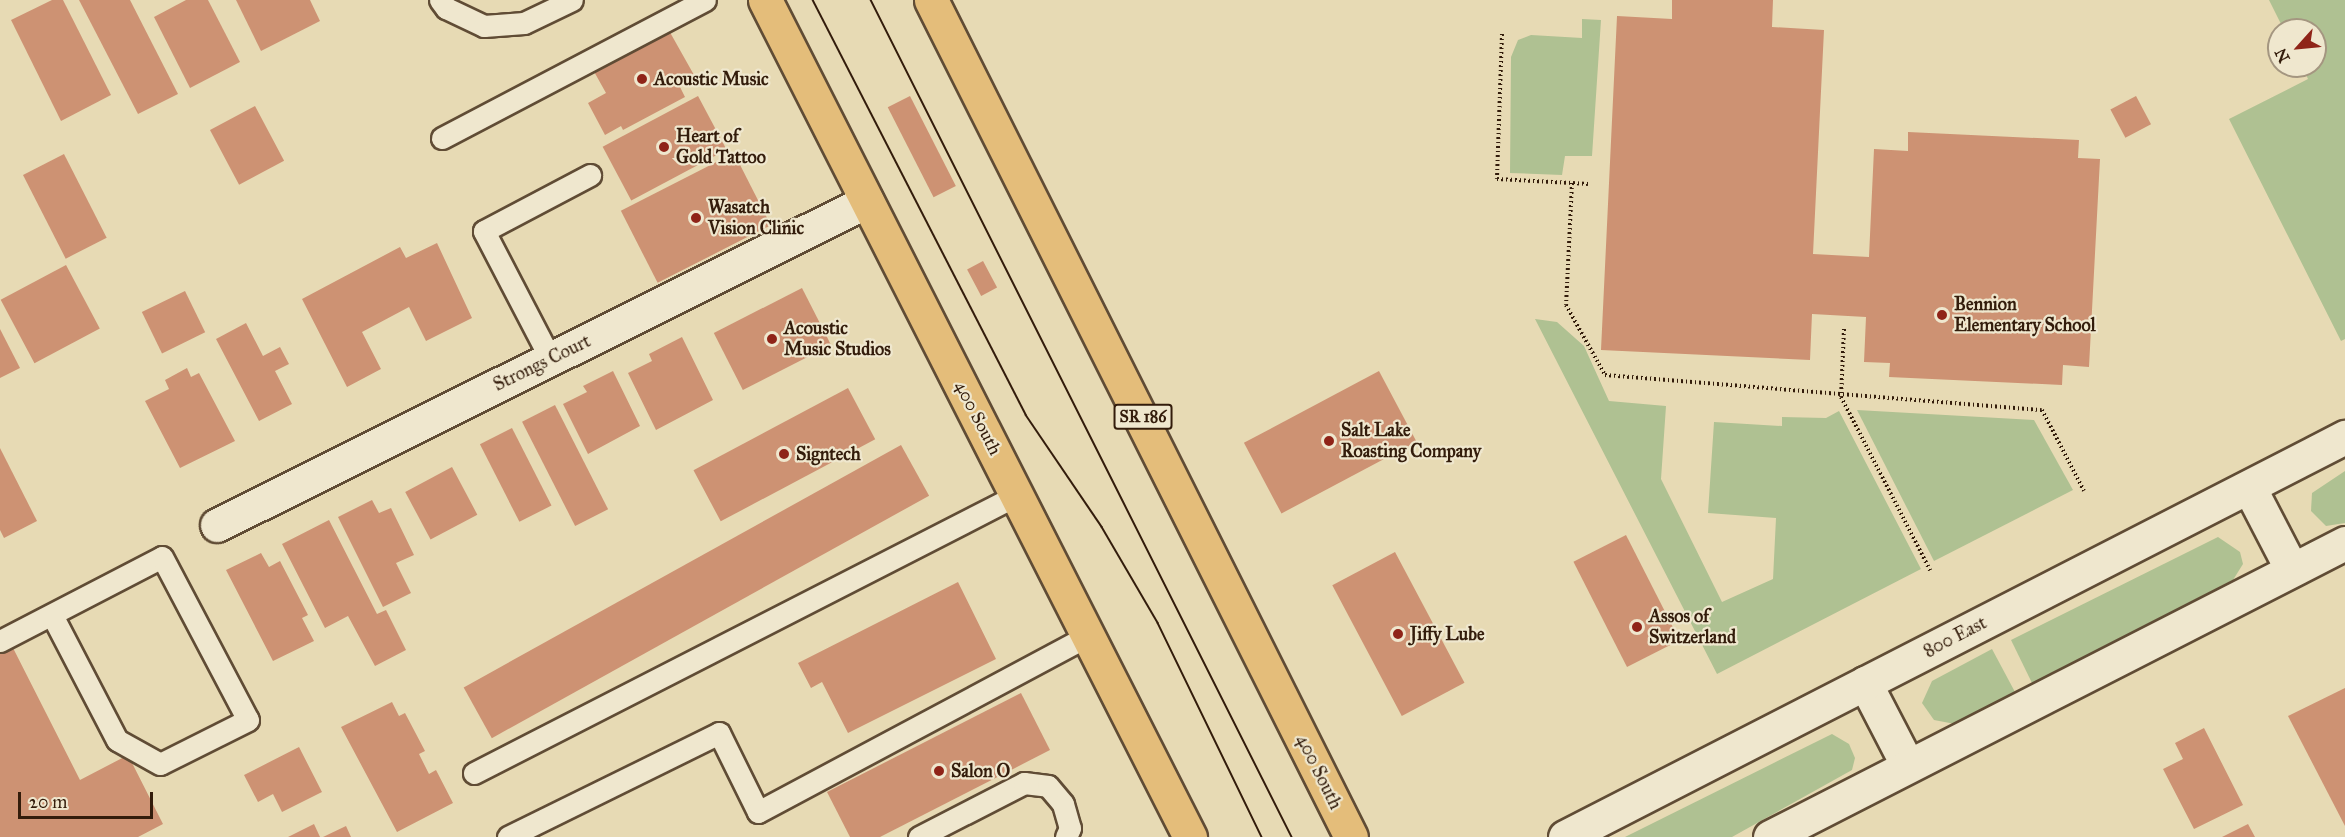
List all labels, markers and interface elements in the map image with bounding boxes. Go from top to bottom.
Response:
north arrow [2267,18,2327,78]
text: N [2271,45,2294,66]
place label: Acoustic Music [654,68,769,90]
marker: Acoustic Music [635,72,649,86]
place label: Heart of Gold Tattoo [676,126,766,168]
marker: Heart of Gold Tattoo [657,140,671,154]
place label: Wasatch Vision Clinic [708,197,804,240]
marker: Wasatch Vision Clinic [689,211,703,225]
place label: Bennion Elementary School [1954,294,2096,336]
marker: Bennion Elementary School [1935,308,1949,322]
place label: Acoustic Music Studios [784,318,891,360]
street label: Strongs Court [490,330,594,396]
marker: Acoustic Music Studios [765,332,779,346]
street label: 400 South [950,377,1006,459]
road number: SR 186 [1113,404,1173,430]
place label: Salt Lake Roasting Company [1341,420,1481,462]
marker: Salt Lake Roasting Company [1322,434,1336,448]
place label: Signtech [796,443,861,465]
marker: Signtech [777,447,791,461]
place label: Assos of Switzerland [1649,606,1736,648]
street label: 800 East [1920,612,1990,662]
marker: Assos of Switzerland [1630,620,1644,634]
place label: Jiffy Lube [1410,623,1484,645]
marker: Jiffy Lube [1391,627,1405,641]
street label: 400 South [1292,731,1346,813]
place label: Salon O [951,760,1010,782]
marker: Salon O [932,764,946,778]
scale bar [21,780,156,818]
text: 20 m [29,791,67,813]

